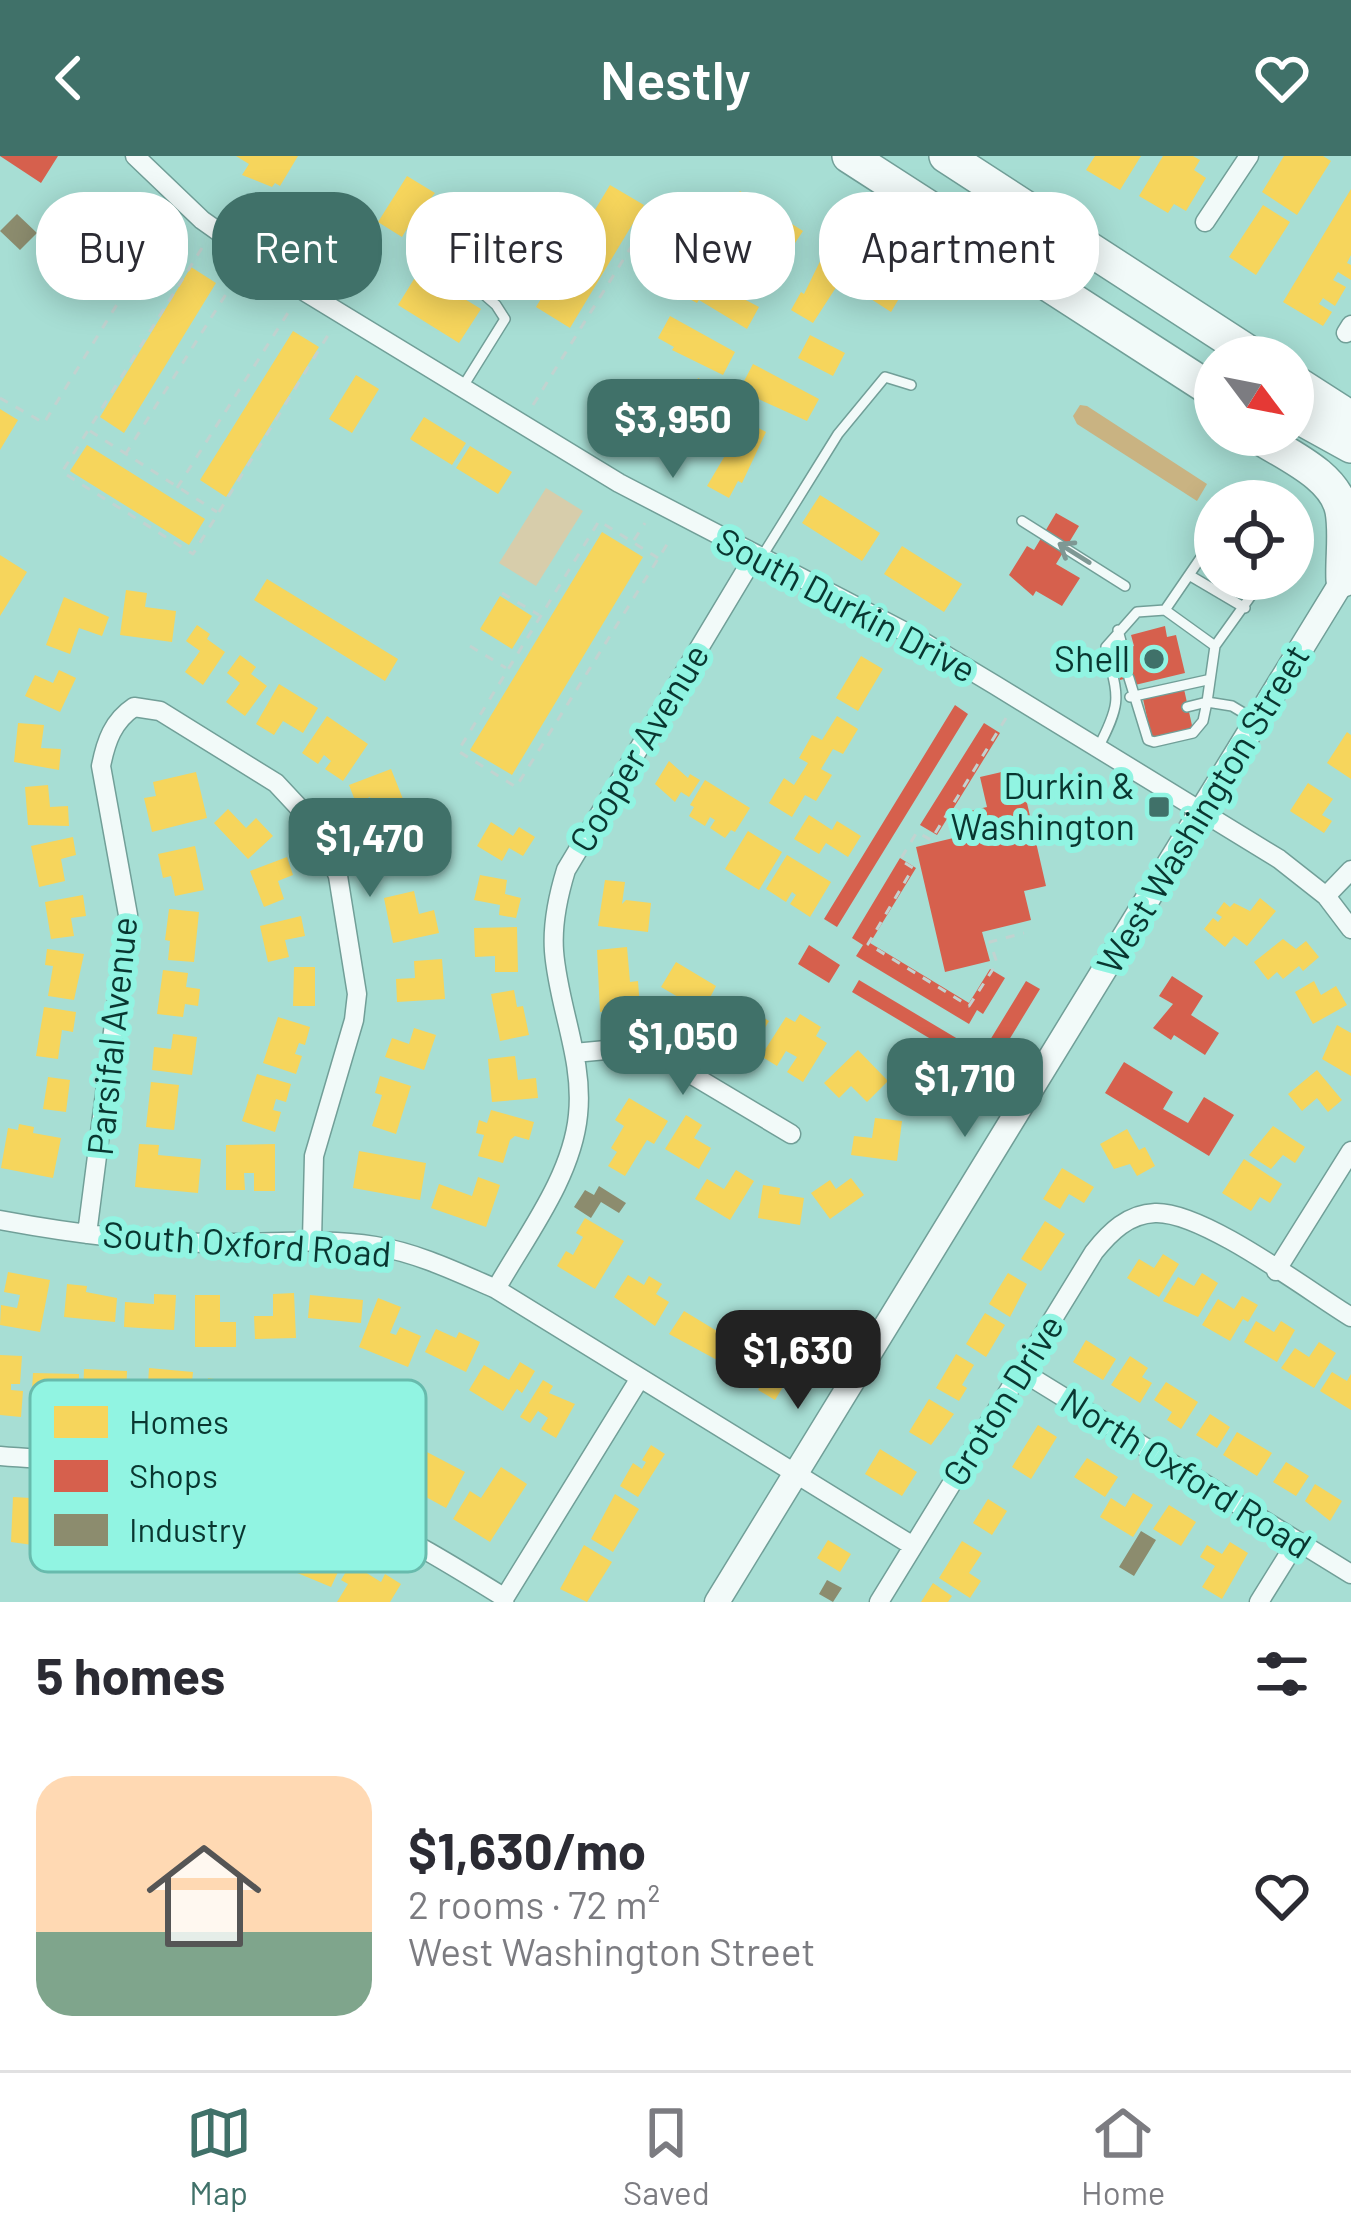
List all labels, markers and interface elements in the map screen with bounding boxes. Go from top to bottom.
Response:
icon: back [36,45,102,111]
icon: heart [1249,45,1315,111]
text: Nestly [600,46,751,111]
chip: Buy [36,192,188,300]
chip: Rent [212,192,382,300]
chip: Filters [406,192,606,300]
chip: New [630,192,795,300]
chip: Apartment [819,192,1099,300]
north arrow [1194,336,1314,456]
map controls [1194,336,1314,600]
pin: $3,950 [575,379,771,481]
text: $3,950 [614,394,732,441]
button: locate [1194,480,1314,600]
street label: South Durkin Drive [710,517,984,690]
one-way arrow [1057,541,1091,566]
street label: Cooper Avenue [559,636,717,859]
place label: Shell [1054,636,1130,679]
street label: West Washington Street [1086,636,1317,981]
marker: Shell [1141,646,1167,672]
place label: Durkin & Washington [951,763,1135,847]
marker: Durkin & Washington [1146,794,1172,820]
pin: $1,470 [272,798,468,900]
text: $1,470 [316,813,424,860]
street label: Parsifal Avenue [77,914,144,1157]
pin: $1,050 [585,996,781,1098]
text: $1,050 [628,1011,738,1058]
pin: $1,710 [867,1038,1063,1140]
text: $1,710 [914,1053,1016,1100]
street label: South Oxford Road [101,1211,393,1274]
street label: Groton Drive [932,1306,1071,1493]
pin: $1,630 [700,1310,896,1412]
text: $1,630 [743,1325,853,1372]
street label: North Oxford Road [1054,1377,1320,1566]
legend [30,1380,426,1572]
text: Homes [129,1401,229,1441]
text: Shops [129,1455,218,1495]
text: Industry [129,1509,247,1549]
icon: filters [1249,1641,1315,1707]
text: 5 homes [36,1644,225,1705]
text: $1,630/mo [408,1819,646,1880]
icon: home [132,1824,276,1968]
icon: heart [1249,1863,1315,1929]
text: 2 rooms · 72 m² [408,1880,660,1927]
text: West Washington Street [408,1927,816,1974]
tab: Map [186,2100,252,2212]
tab: Saved [623,2100,710,2212]
tab: Home [1081,2100,1165,2212]

